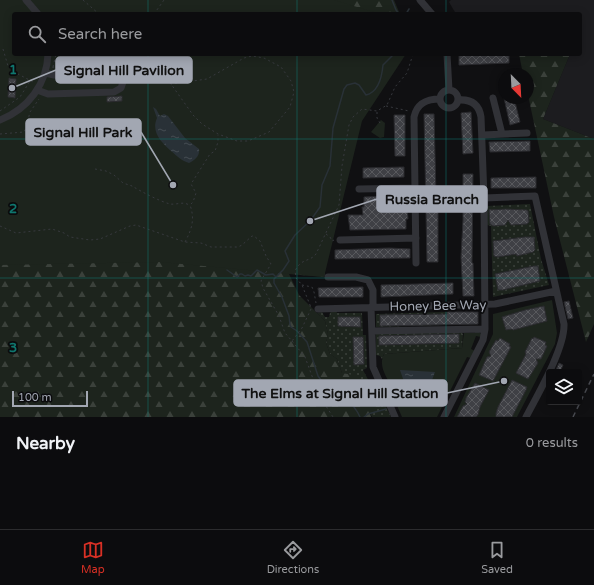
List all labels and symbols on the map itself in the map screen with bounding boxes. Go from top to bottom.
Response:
callout: Signal Hill Pavilion [56,57,192,83]
text: 1 [9,62,17,78]
text: Signal Hill Pavilion [64,62,184,79]
north arrow [498,68,534,104]
callout: Signal Hill Park [26,119,141,145]
text: Signal Hill Park [34,124,133,141]
callout: Russia Branch [377,186,487,212]
text: Russia Branch [385,191,479,208]
text: 2 [9,201,17,217]
street label: Honey Bee Way [389,297,487,315]
text: 3 [9,340,17,356]
callout: The Elms at Signal Hill Station [234,380,447,406]
text: The Elms at Signal Hill Station [241,385,438,402]
scale bar [12,389,88,408]

